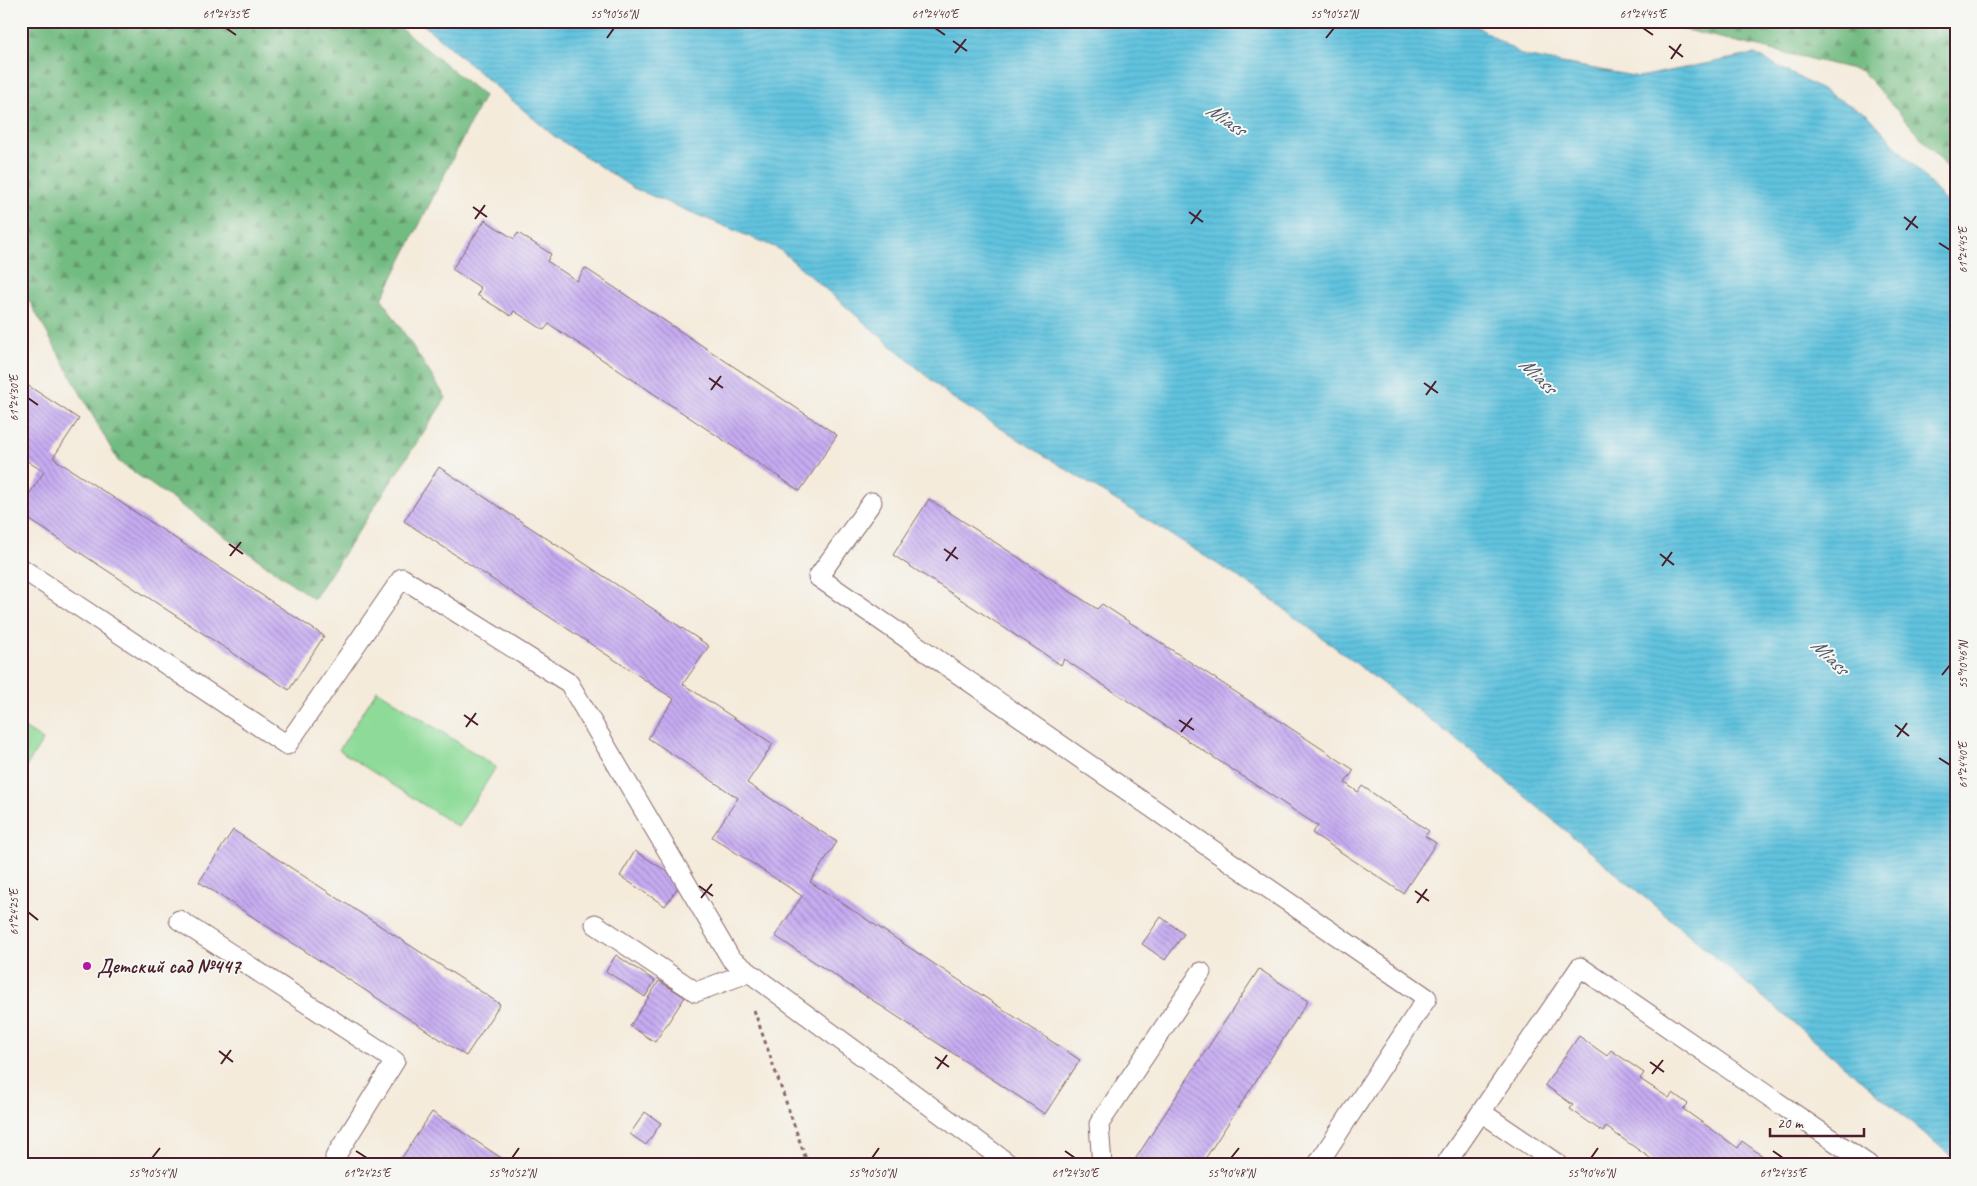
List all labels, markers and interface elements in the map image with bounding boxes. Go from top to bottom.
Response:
text: 61°24'35"E [203,6,251,22]
text: 55°10'56"N [590,6,639,22]
text: 61°24'40"E [912,6,960,22]
text: 55°10'52"N [1310,6,1359,22]
text: 61°24'45"E [1620,6,1668,22]
water label: Miass [1201,96,1254,144]
text: 61°24'45"E [1955,225,1971,273]
water label: Miass [1514,351,1565,402]
text: 61°24'30"E [6,373,22,421]
water label: Miass [1806,632,1857,683]
text: 55°10'46"N [1955,640,1971,689]
text: 61°24'40"E [1955,740,1971,788]
text: 61°24'25"E [6,887,22,935]
place label: Детский сад №447 [97,954,242,979]
marker: Детский сад №447 [81,960,93,972]
scale bar [1770,1106,1863,1138]
text: 20 m [1777,1114,1804,1133]
text: 55°10'54"N [128,1165,177,1181]
text: 61°24'25"E [344,1165,392,1181]
text: 55°10'52"N [488,1165,537,1181]
text: 55°10'50"N [848,1165,897,1181]
text: 61°24'30"E [1052,1165,1100,1181]
text: 55°10'48"N [1207,1165,1256,1181]
text: 55°10'46"N [1567,1165,1616,1181]
text: 61°24'35"E [1760,1165,1808,1181]

